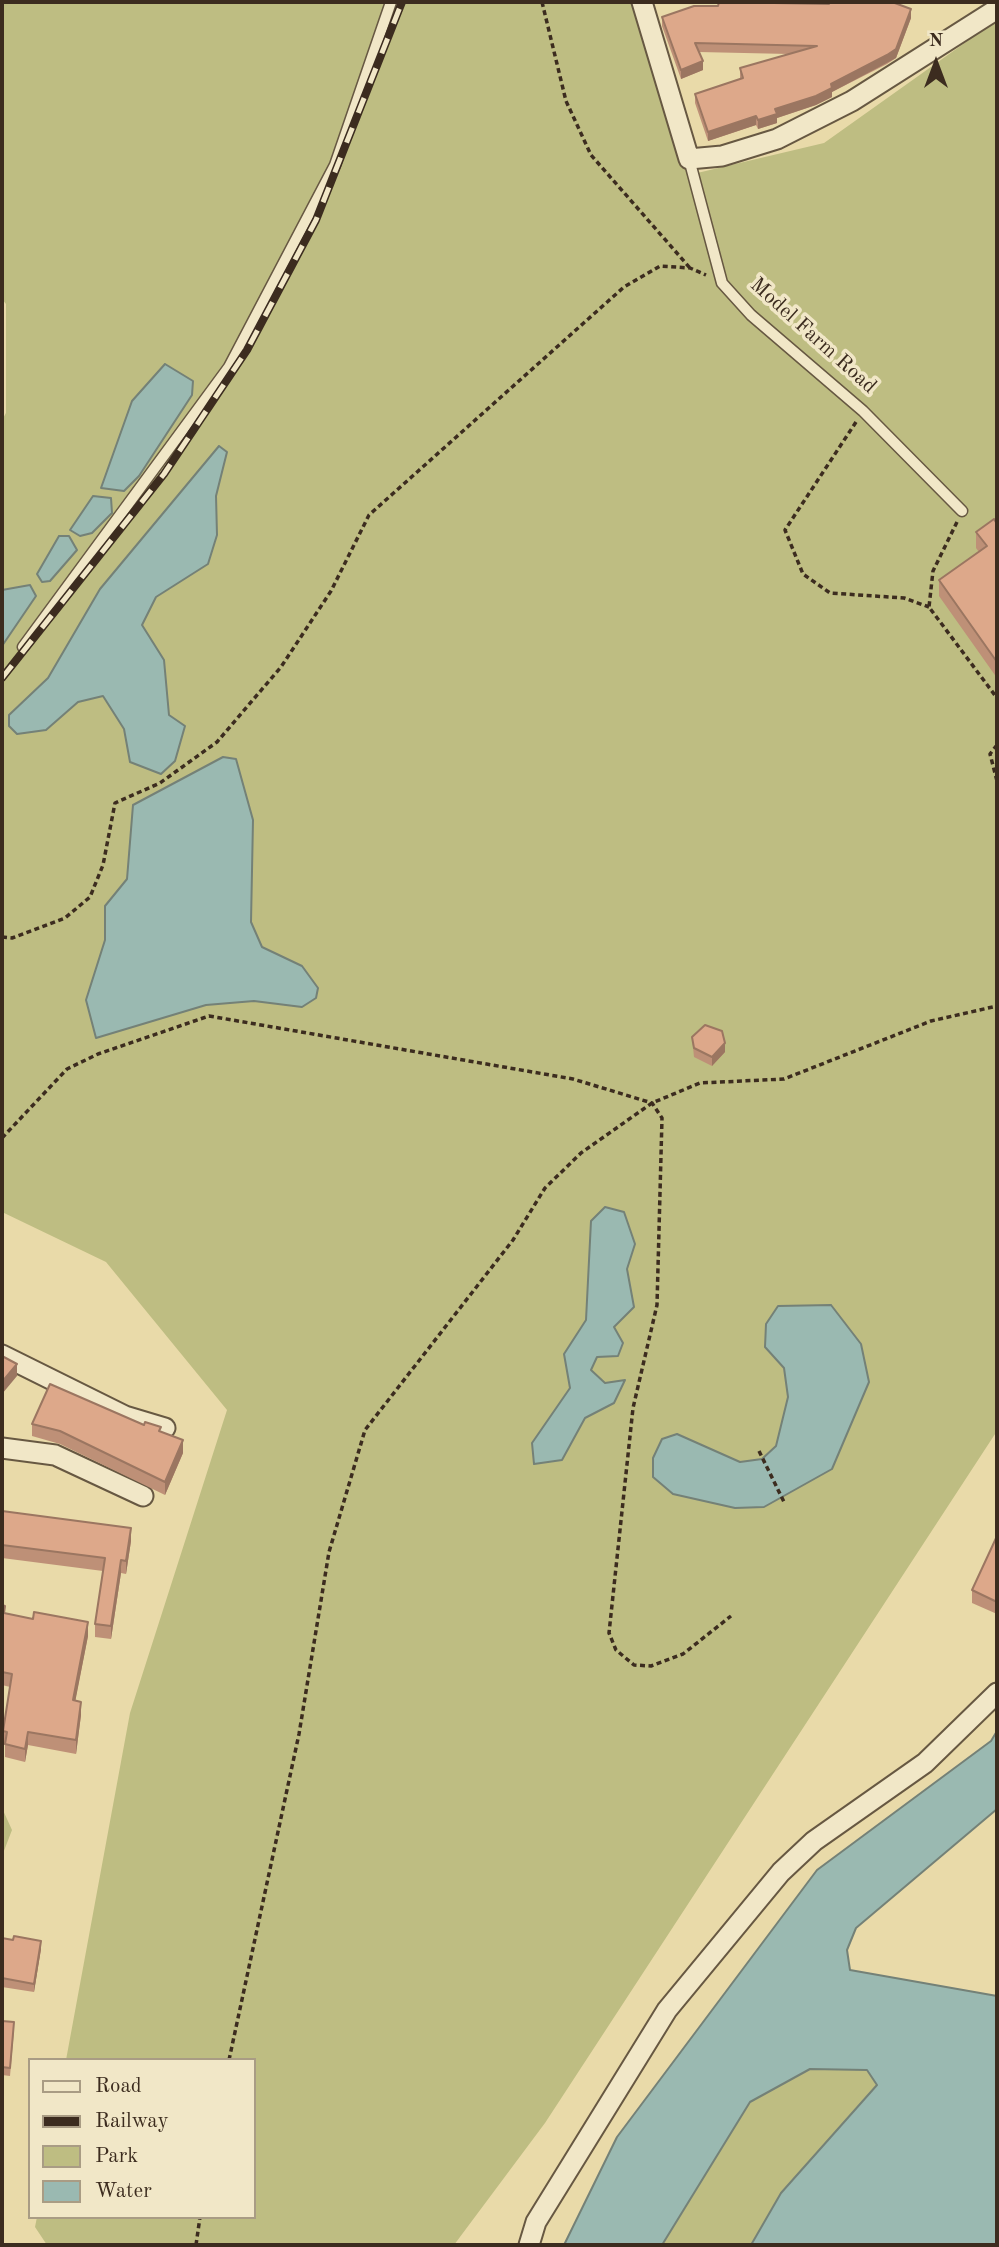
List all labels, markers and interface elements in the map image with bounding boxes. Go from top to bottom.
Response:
north arrow [901,28,971,98]
text: N [929,32,943,51]
street label: Model Farm Road [745,273,881,399]
legend [28,2058,256,2219]
text: Road [95,2076,142,2097]
text: Railway [95,2111,169,2132]
text: Park [95,2146,138,2167]
text: Water [95,2181,152,2202]

